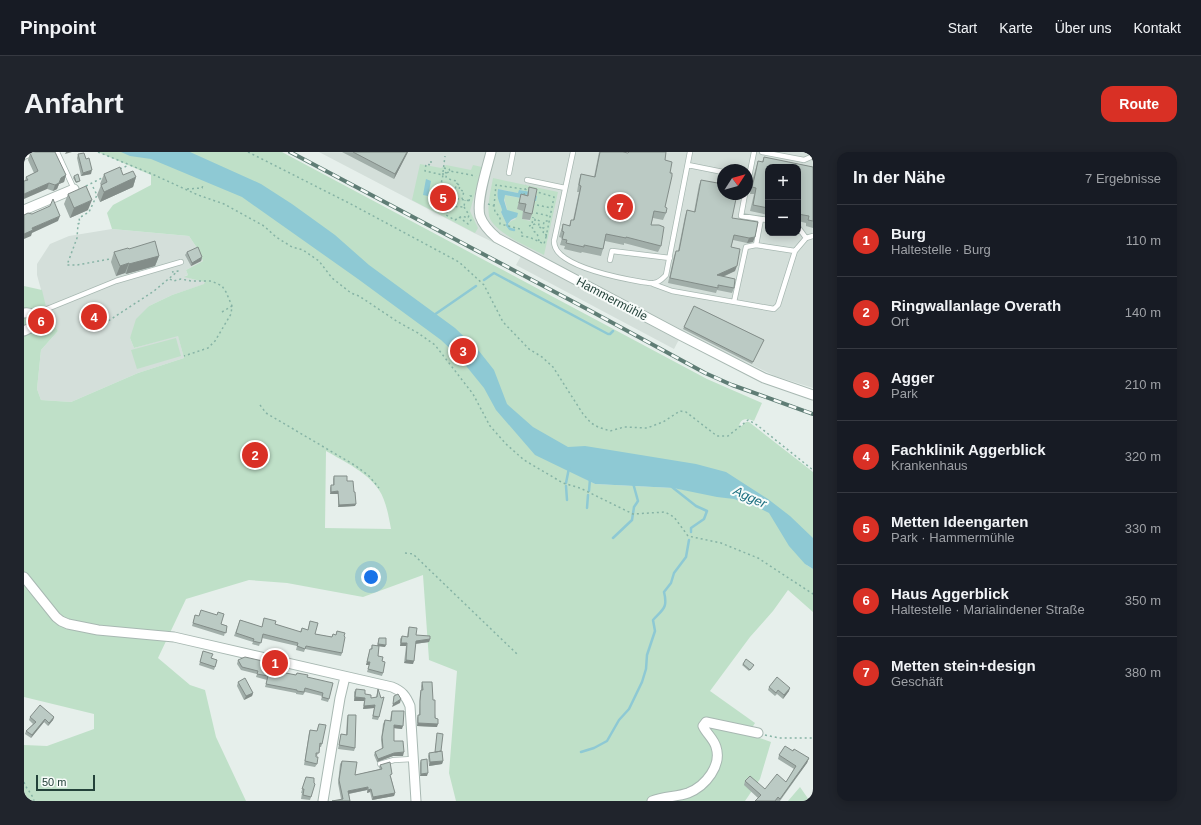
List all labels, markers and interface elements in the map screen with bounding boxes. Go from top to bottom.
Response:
text: Pinpoint [20,17,96,38]
text: Start [948,20,977,36]
text: Karte [999,20,1033,36]
text: Über uns [1055,20,1112,36]
text: Kontakt [1134,20,1181,36]
button: Route [1101,86,1177,122]
text: Anfahrt [24,88,124,119]
north arrow [717,164,753,200]
map controls [765,164,801,236]
button: + [765,164,801,200]
text: In der Nähe [853,168,946,187]
text: 7 Ergebnisse [1085,171,1161,186]
pin: 5 [430,183,456,213]
pin: 7 [607,192,633,222]
button: − [765,200,801,236]
text: Burg [891,225,926,242]
text: 1 [862,233,870,248]
text: 110 m [1126,233,1161,248]
text: Haltestelle · Burg [891,242,991,257]
street label: Hammermühle [574,274,650,324]
text: Ringwallanlage Overath [891,297,1061,314]
pin: 4 [81,302,107,332]
text: 2 [862,305,870,320]
text: 140 m [1125,305,1161,320]
pin: 6 [28,306,54,336]
text: Ort [891,314,909,329]
pin: 3 [450,336,476,366]
text: Agger [891,369,934,386]
text: 3 [862,377,870,392]
text: 210 m [1125,377,1161,392]
text: Park [891,386,918,401]
pin: 2 [242,440,268,470]
text: Fachklinik Aggerblick [891,441,1046,458]
text: 4 [862,449,870,464]
text: 320 m [1125,449,1161,464]
text: Krankenhaus [891,458,968,473]
water label: Agger [730,482,769,511]
text: Metten Ideengarten [891,513,1029,530]
text: 5 [862,521,870,536]
text: 330 m [1125,521,1161,536]
text: Park · Hammermühle [891,530,1015,545]
your location [361,567,381,587]
text: Haus Aggerblick [891,585,1009,602]
text: 6 [862,593,870,608]
text: 350 m [1125,593,1161,608]
text: Haltestelle · Marialindener Straße [891,602,1085,617]
pin: 1 [262,648,288,678]
text: Metten stein+design [891,657,1036,674]
text: 7 [862,665,870,680]
text: 380 m [1125,665,1161,680]
text: Geschäft [891,674,943,689]
scale bar [36,773,95,792]
text: 50 m [42,776,66,788]

